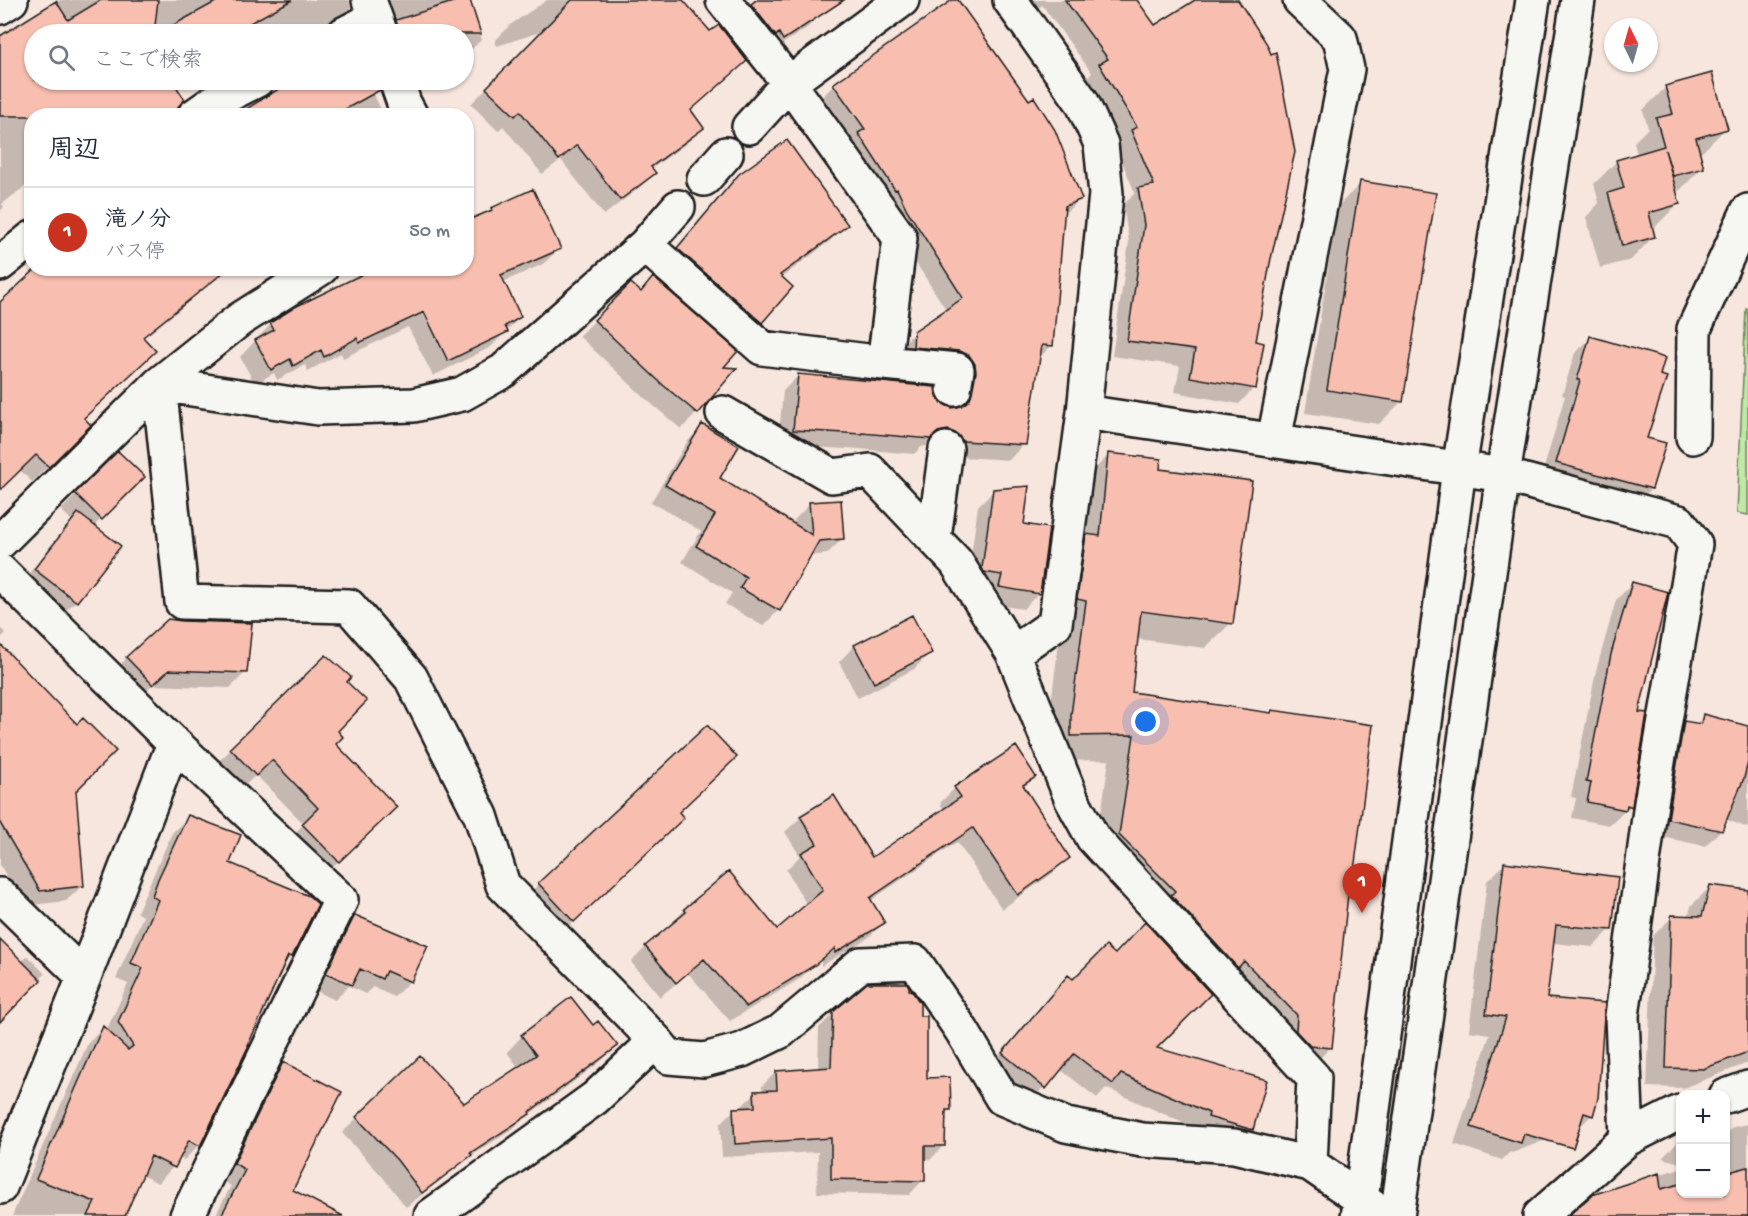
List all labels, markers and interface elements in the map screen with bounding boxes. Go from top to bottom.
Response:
north arrow [1604,18,1658,72]
search box [24,24,474,90]
icon: search [45,41,78,74]
text: ここで検索 [93,49,203,75]
text: 周辺 [48,137,100,168]
text: 滝ノ分 [105,208,171,234]
text: 1 [63,221,72,244]
text: 50 m [409,221,450,244]
text: バス停 [105,242,165,265]
your location [1131,707,1160,736]
pin: 1 [1342,864,1382,913]
map controls [1676,1090,1730,1198]
button: + [1676,1090,1730,1144]
button: − [1676,1144,1730,1198]

